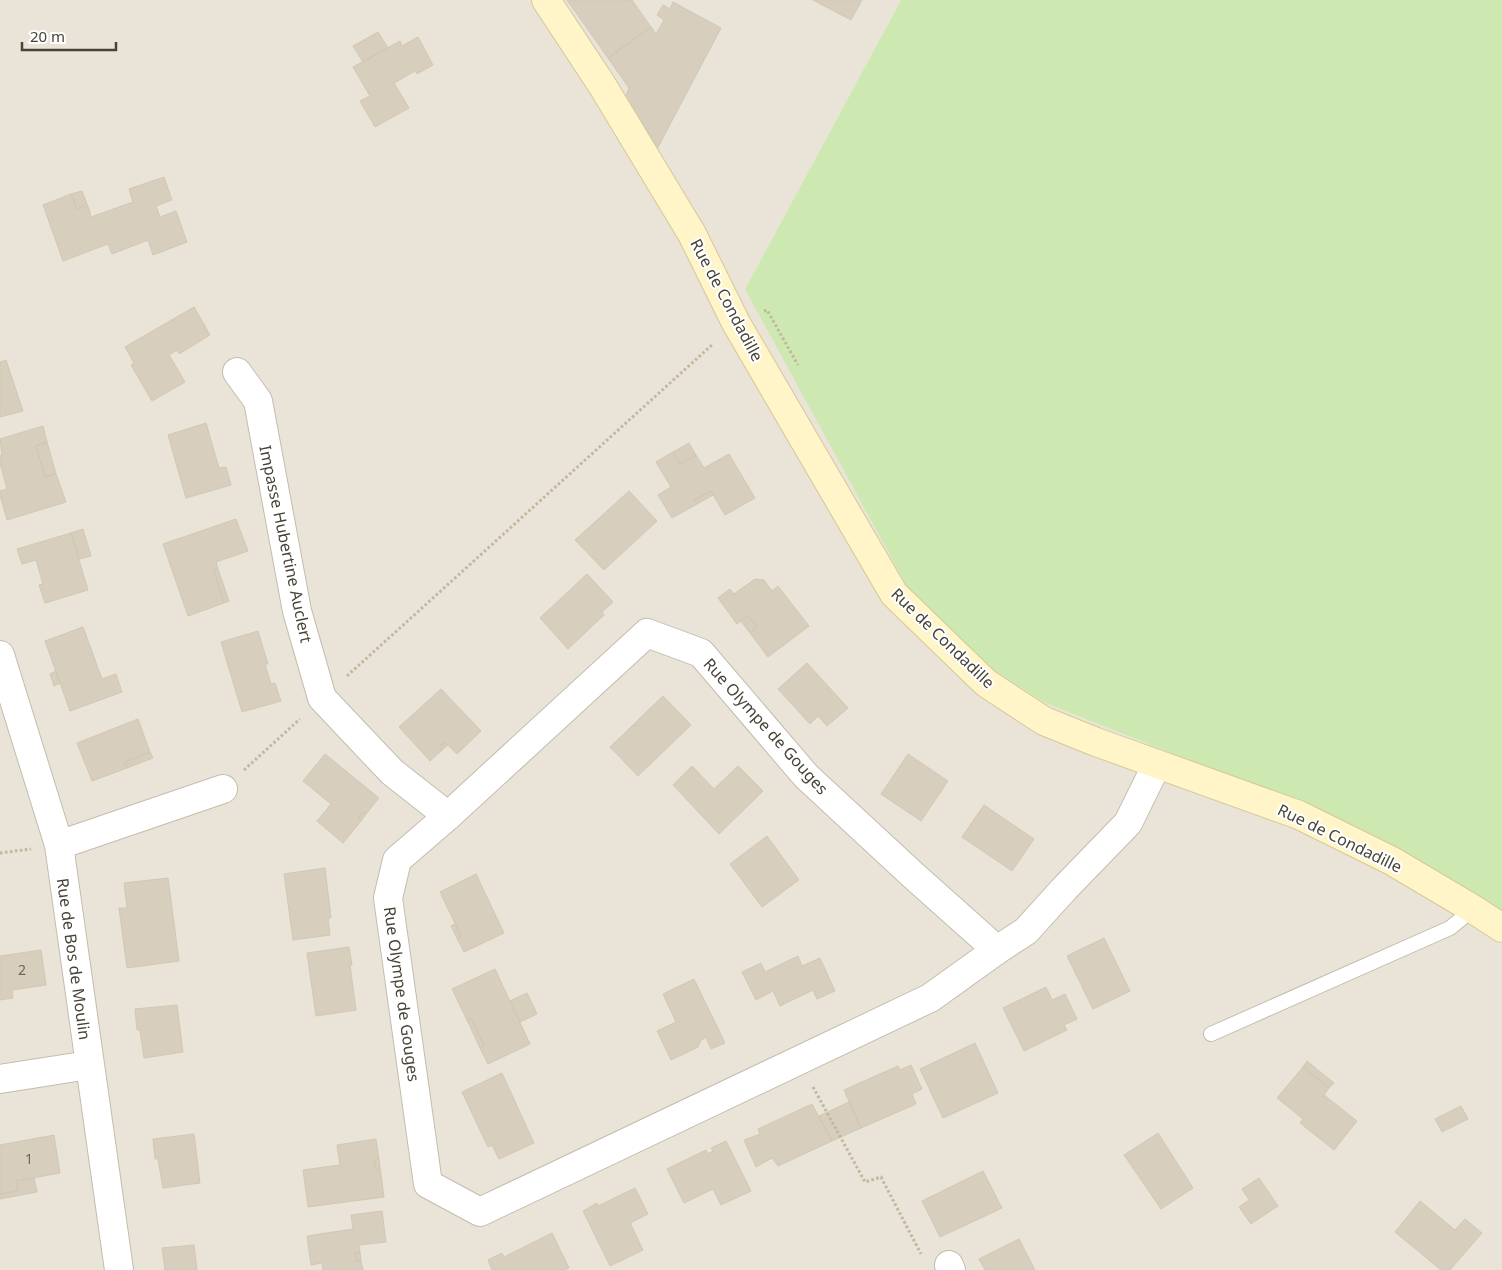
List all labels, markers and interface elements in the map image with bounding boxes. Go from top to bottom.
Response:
scale bar [22,20,116,52]
text: 20 m [30,26,65,46]
street label: Rue de Condadille [685,235,769,365]
street label: Impasse Hubertine Auclert [254,443,318,645]
street label: Rue de Condadille [887,583,999,693]
street label: Rue Olympe de Gouges [699,653,833,799]
street label: Rue de Condadille [1274,798,1406,878]
street label: Rue de Bos de Moulin [52,877,96,1041]
street label: Rue Olympe de Gouges [379,905,425,1083]
house number: 2 [18,960,26,979]
house number: 1 [25,1149,33,1168]

